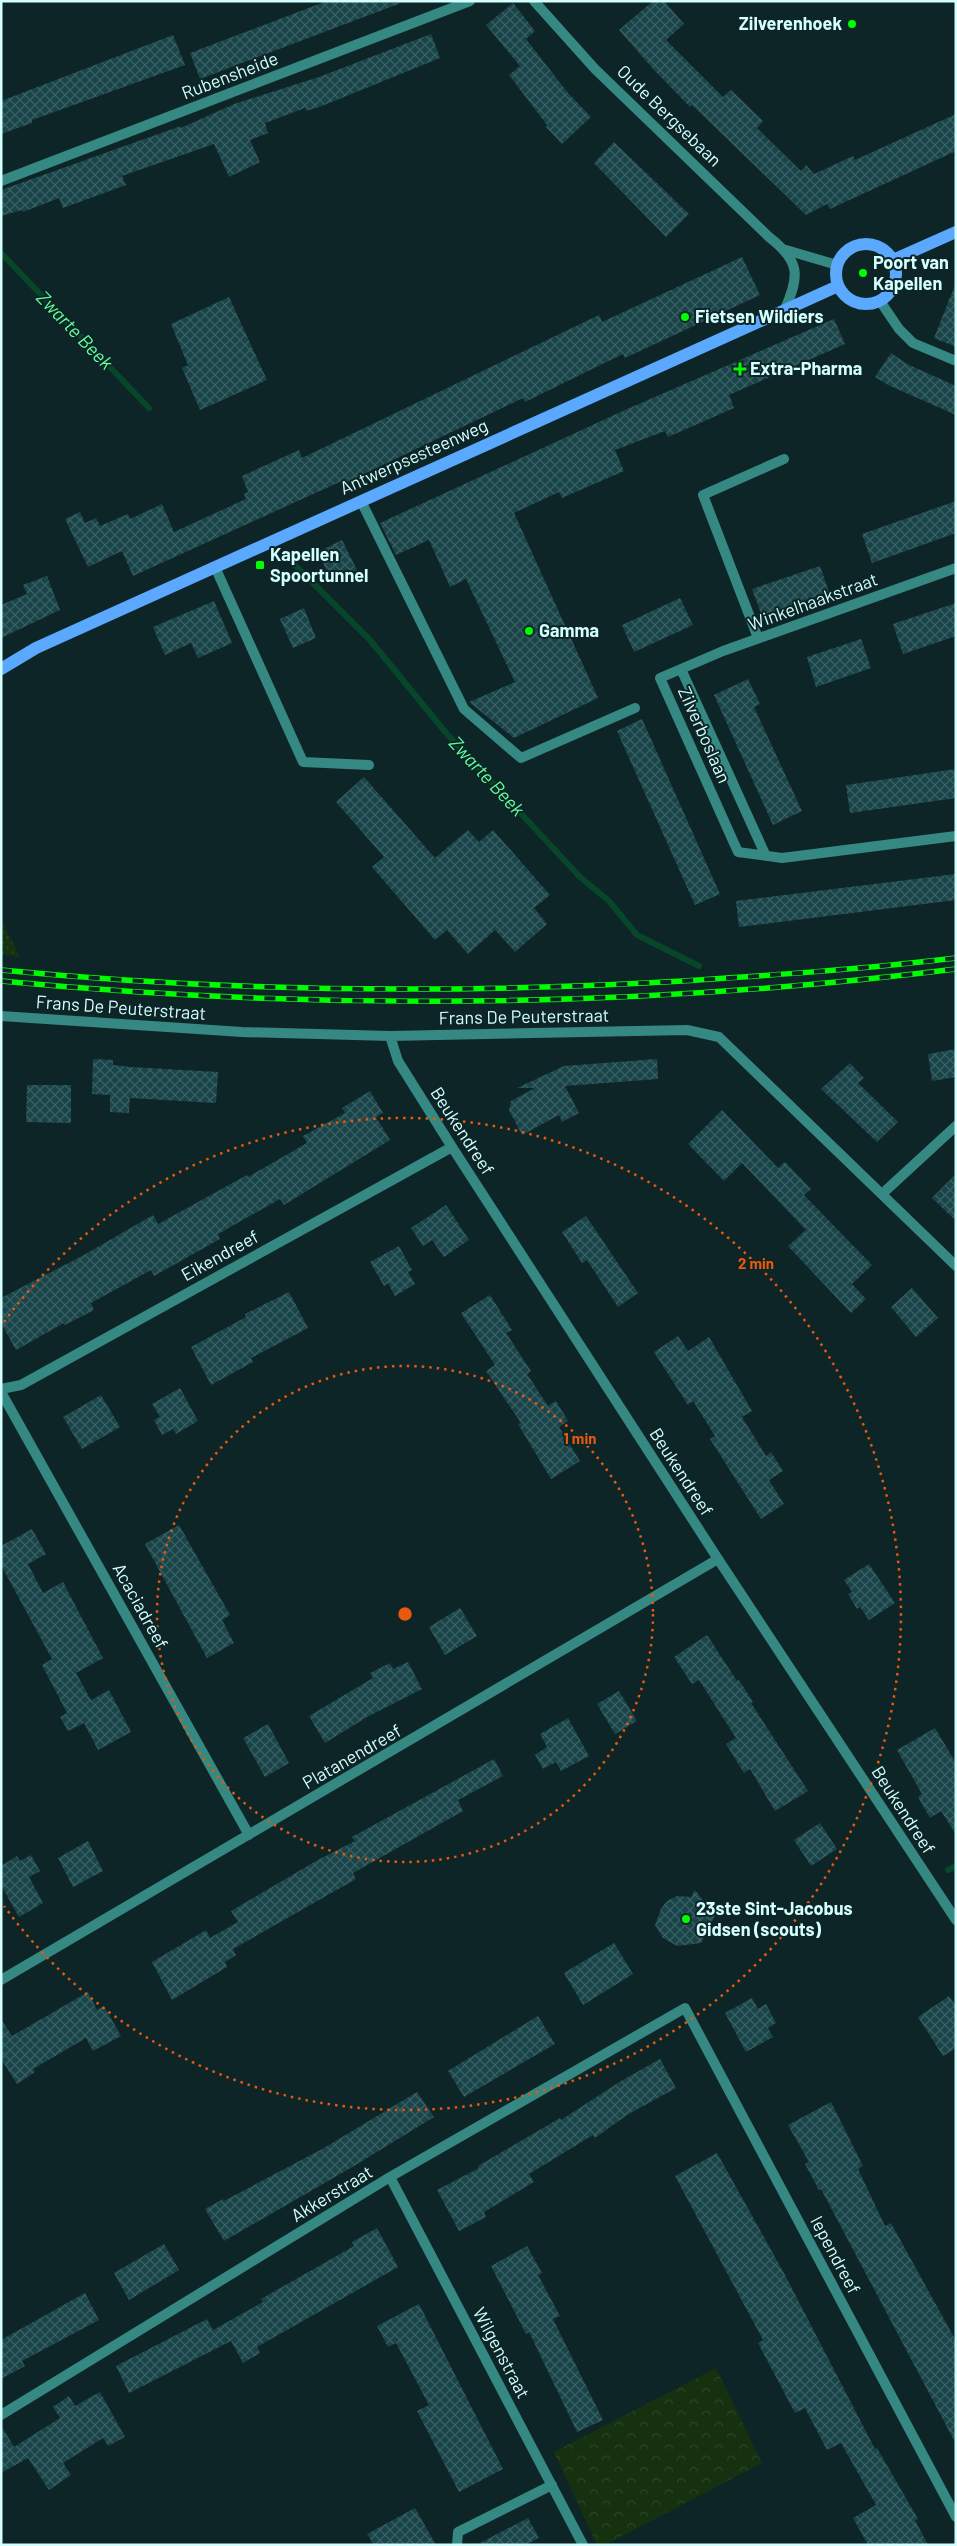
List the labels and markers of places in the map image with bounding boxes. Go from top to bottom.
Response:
place label: Zilverenhoek [739,12,842,34]
marker: Zilverenhoek [846,18,858,30]
place label: Poort van Kapellen [873,251,949,294]
marker: Poort van Kapellen [857,267,869,279]
place label: Fietsen Wildiers [695,305,824,327]
marker: Fietsen Wildiers [679,311,691,323]
place label: Extra-Pharma [750,357,862,379]
marker: Extra-Pharma [734,363,746,375]
place label: Kapellen Spoortunnel [270,543,368,586]
marker: Kapellen Spoortunnel [254,559,266,571]
place label: Gamma [539,619,599,641]
marker: Gamma [523,625,535,637]
centre of rings [396,1605,414,1623]
place label: 23ste Sint-Jacobus Gidsen (scouts) [696,1897,853,1940]
marker: 23ste Sint-Jacobus Gidsen (scouts) [680,1913,692,1925]

